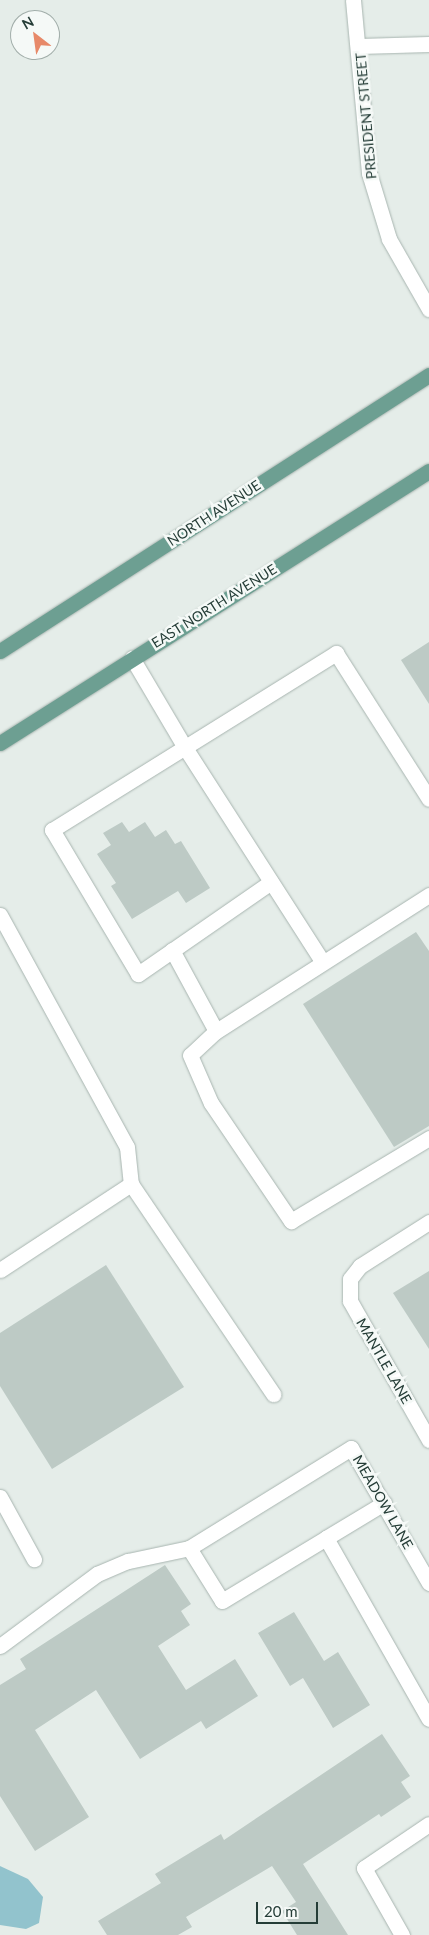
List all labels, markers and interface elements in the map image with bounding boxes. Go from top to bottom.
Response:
north arrow [10,10,60,60]
text: N [19,12,37,33]
street label: PRESIDENT STREET [352,52,380,180]
street label: NORTH AVENUE [164,476,264,550]
street label: EAST NORTH AVENUE [148,560,280,652]
street label: MANTLE LANE [353,1315,415,1407]
street label: MEADOW LANE [349,1452,417,1552]
scale bar [259,1892,322,1924]
text: 20 m [264,1902,298,1920]

